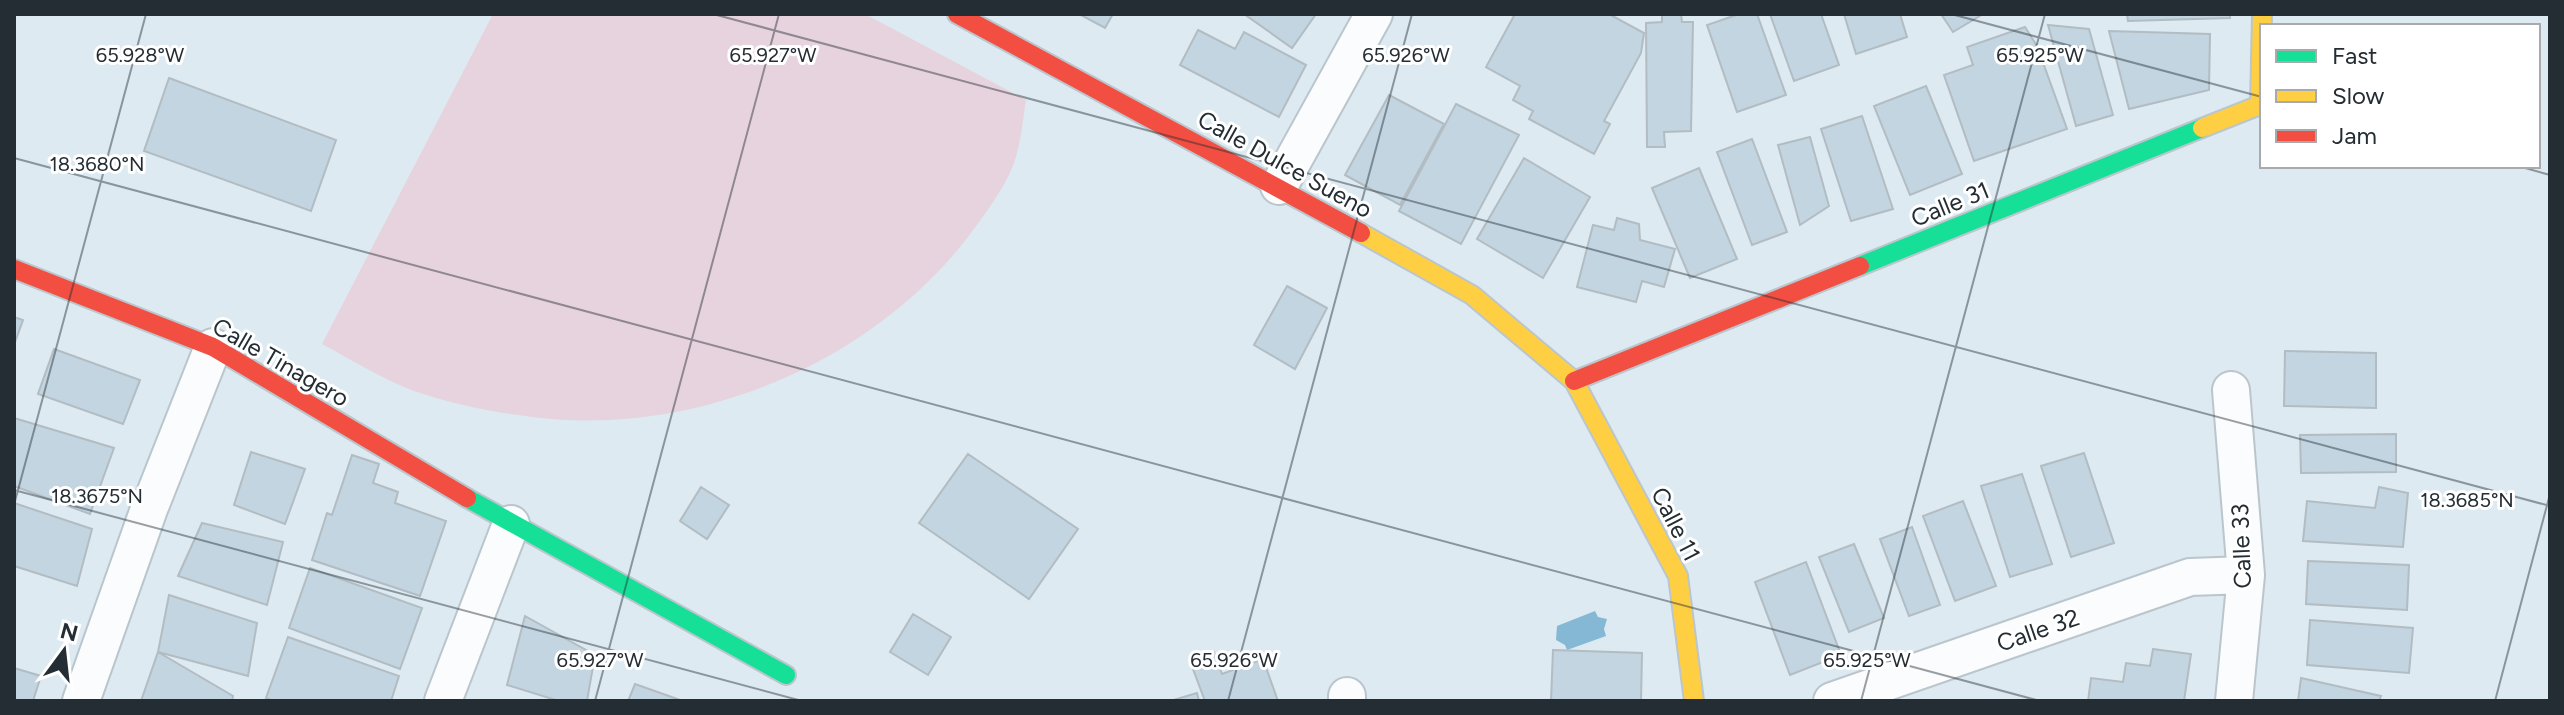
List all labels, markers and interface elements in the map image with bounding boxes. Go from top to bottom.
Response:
legend [2260,24,2540,168]
text: Fast [2332,41,2377,70]
text: 65.928°W [96,43,184,67]
text: 65.927°W [730,43,816,67]
text: 65.926°W [1362,43,1450,67]
text: 65.925°W [1996,43,2084,67]
text: Slow [2332,81,2385,110]
street label: Calle Dulce Sueno [1193,104,1377,224]
text: Jam [2332,121,2377,150]
text: 18.3680°N [50,152,144,176]
street label: Calle 31 [1907,175,1993,233]
street label: Calle Tinagero [208,311,354,413]
street label: Calle 11 [1645,482,1707,566]
text: 18.3675°N [51,484,143,508]
text: 18.3685°N [2420,488,2514,512]
street label: Calle 33 [2225,503,2257,589]
street label: Calle 32 [1993,602,2083,658]
north arrow [24,611,104,691]
text: N [57,617,81,647]
text: 65.927°W [557,648,643,672]
text: 65.926°W [1190,648,1278,672]
text: 65.925°W [1823,648,1911,672]

